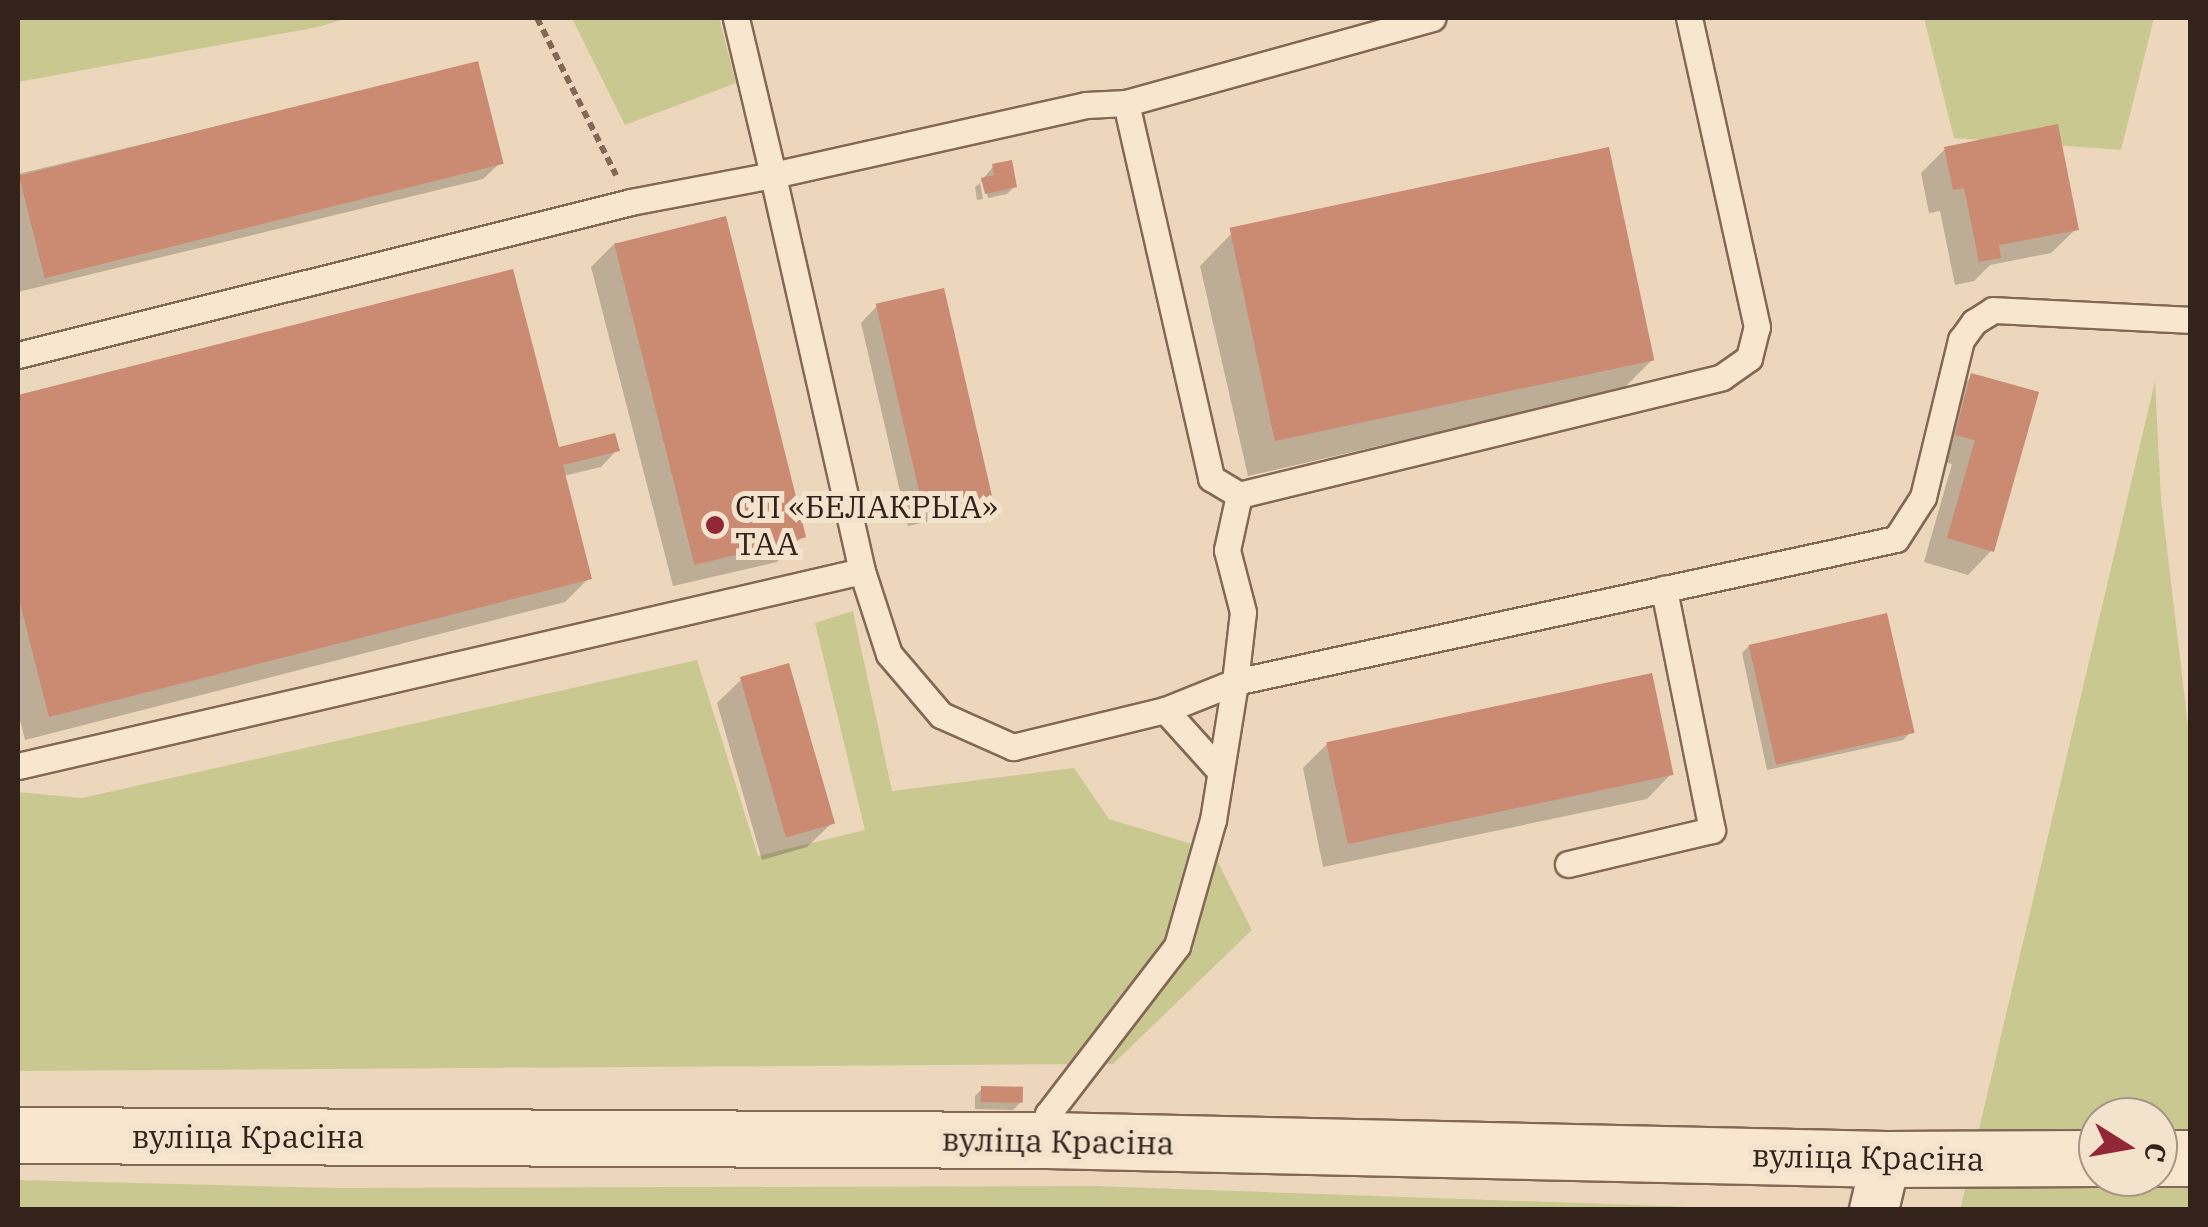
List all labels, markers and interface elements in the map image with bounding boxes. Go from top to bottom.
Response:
place label: СП «БЕЛАКРЫА» ТАА [735,488,998,563]
marker: СП «БЕЛАКРЫА» ТАА [704,514,726,536]
north arrow [2078,1097,2178,1197]
street label: вуліца Красіна [132,1117,364,1155]
street label: вуліца Красіна [941,1120,1175,1162]
street label: вуліца Красіна [1751,1136,1985,1178]
text: С [2136,1140,2176,1165]

